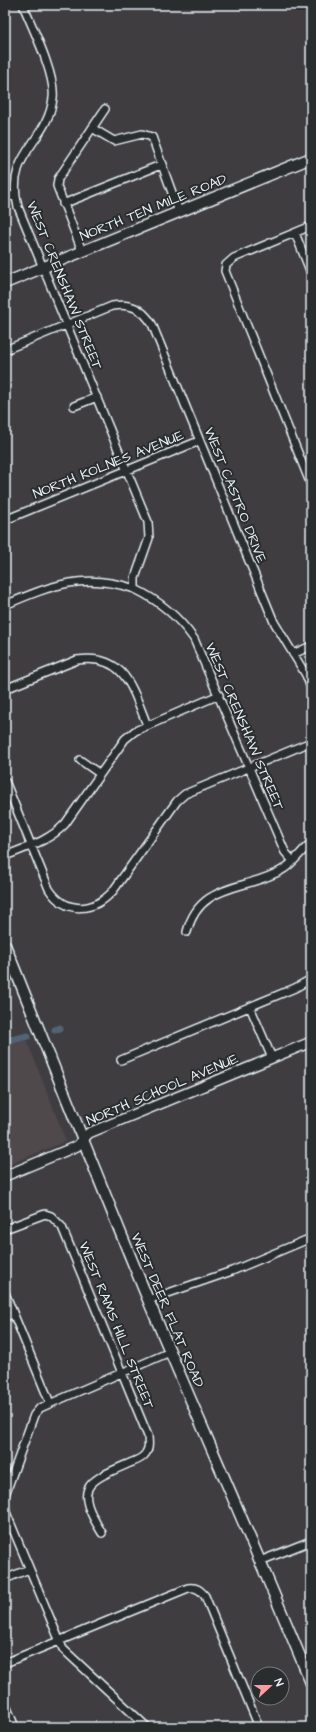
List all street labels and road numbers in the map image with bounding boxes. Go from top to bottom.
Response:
street label: NORTH TEN MILE ROAD [77,169,230,247]
street label: WEST CRENSHAW STREET [21,198,107,373]
street label: NORTH KOLNES AVENUE [30,425,187,504]
street label: WEST CASTRO DRIVE [199,425,272,567]
street label: WEST CRENSHAW STREET [200,640,289,813]
street label: NORTH SCHOOL AVENUE [83,1049,242,1131]
street label: WEST DEER FLAT ROAD [125,1230,209,1391]
street label: WEST RAMS HILL STREET [73,1239,159,1412]

